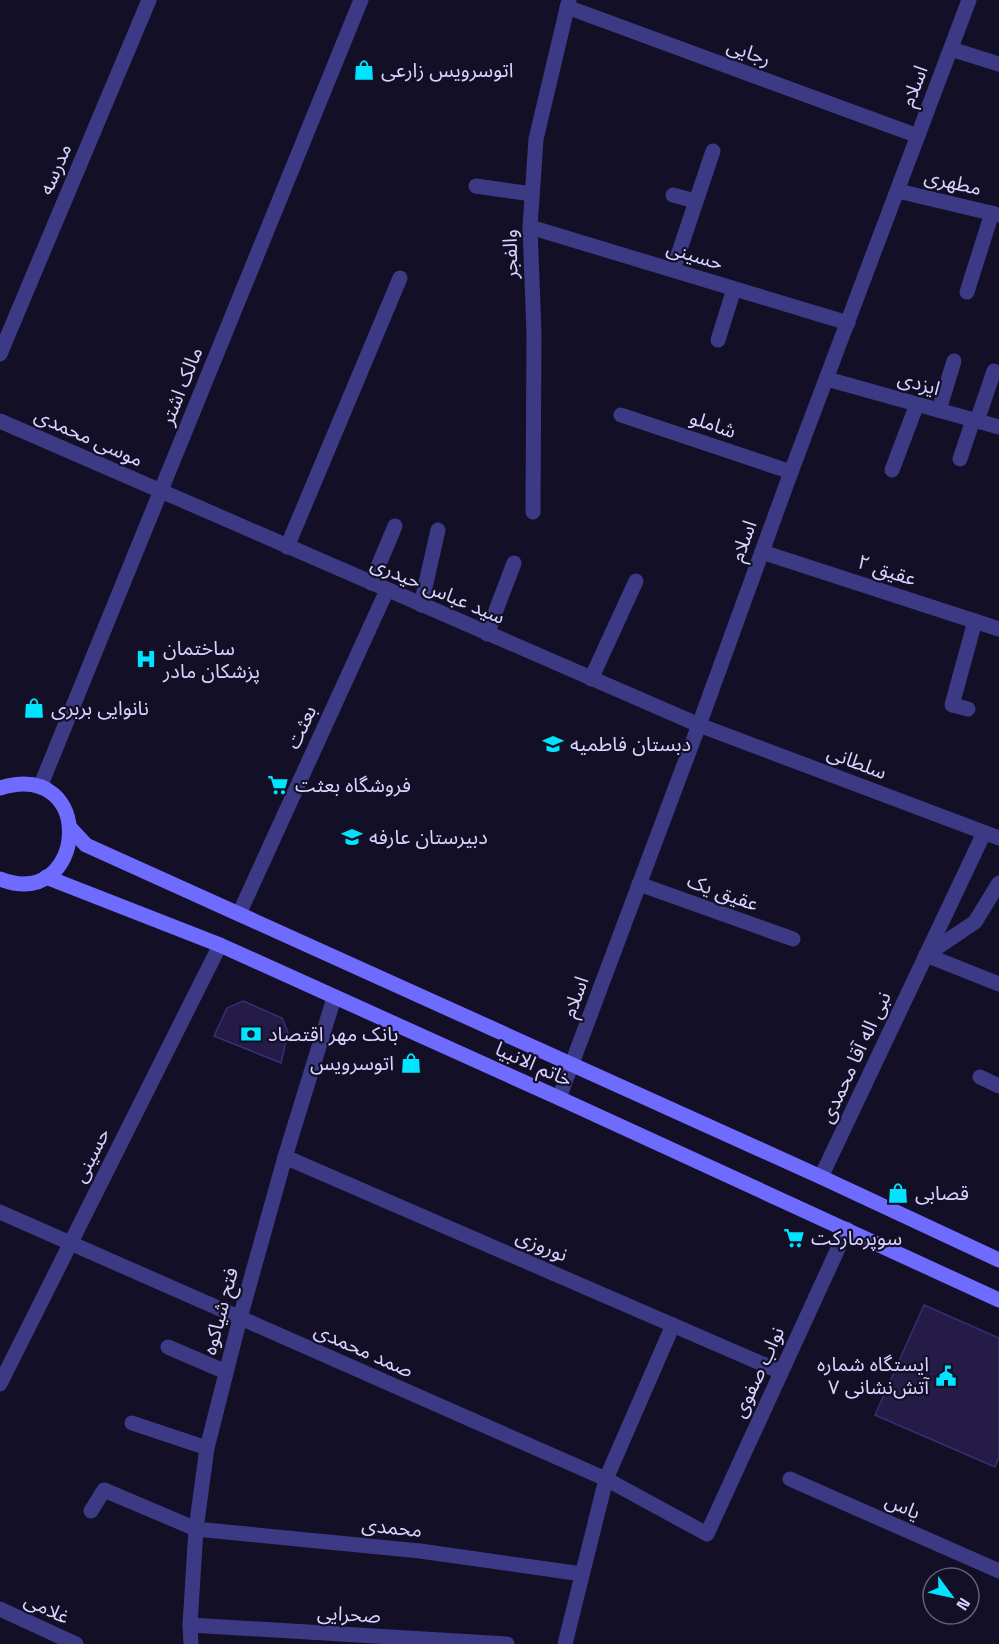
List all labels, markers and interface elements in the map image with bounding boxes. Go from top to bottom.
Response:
street label: رجایی [723,32,775,72]
place label: اتوسرویس زارعی [381,57,513,83]
shop icon: اتوسرویس زارعی [352,58,376,82]
street label: اسلام [894,62,936,111]
street label: مدرسه [33,139,77,199]
street label: مطهری [922,163,984,201]
street label: والفجر [497,229,523,280]
street label: حسینی [664,234,726,276]
street label: مالک اشتر [153,343,208,430]
street label: ایزدی [895,365,943,401]
street label: موسی محمدی [31,402,147,472]
street label: شاملو [686,404,740,444]
street label: اسلام [724,517,764,566]
street label: عقیق ۲ [854,548,920,592]
street label: سید عباس حیدری [367,550,509,630]
place label: ساختمان پزشکان مادر [162,635,260,684]
hospital icon: ساختمان پزشکان مادر [134,647,158,671]
place label: نانوایی بربری [51,695,149,721]
shop icon: نانوایی بربری [22,696,46,720]
street label: بعثت [280,701,322,753]
place label: دبستان فاطمیه [570,731,691,757]
school or university icon: دبستان فاطمیه [541,732,565,756]
street label: سلطانی [823,739,891,785]
place label: فروشگاه بعثت [295,772,411,798]
supermarket icon: فروشگاه بعثت [266,773,290,797]
place label: دبیرستان عارفه [369,824,488,850]
school or university icon: دبیرستان عارفه [340,825,364,849]
street label: عقیق یک [684,867,762,917]
street label: اسلام [556,973,596,1022]
street label: نبی اله آقا محمدی [813,987,897,1127]
place label: بانک مهر اقتصاد [268,1021,398,1047]
bank icon: بانک مهر اقتصاد [239,1022,263,1046]
street label: خاتم الانبیا [490,1035,577,1094]
place label: اتوسرویس [310,1050,394,1076]
shop icon: اتوسرویس [399,1051,423,1075]
street label: حسینی [66,1123,116,1187]
place label: قصابی [915,1180,969,1206]
shop icon: قصابی [886,1181,910,1205]
street label: نوروزی [512,1223,572,1267]
place label: سوپرمارکت [811,1225,902,1251]
supermarket icon: سوپرمارکت [782,1226,806,1250]
street label: فتح شیاکوه [196,1264,246,1358]
street label: صمد محمدی [310,1317,418,1383]
street label: نواب صفوی [726,1322,790,1422]
place label: ایستگاه شماره ۷ آتش‌نشانی [817,1351,930,1400]
public building icon: ایستگاه شماره ۷ آتش‌نشانی [934,1364,958,1388]
street label: یاس [881,1487,925,1525]
street label: محمدی [360,1511,424,1543]
north arrow [921,1566,981,1626]
street label: غلامی [20,1586,74,1630]
text: N [951,1594,975,1614]
street label: صحرایی [317,1599,381,1629]

